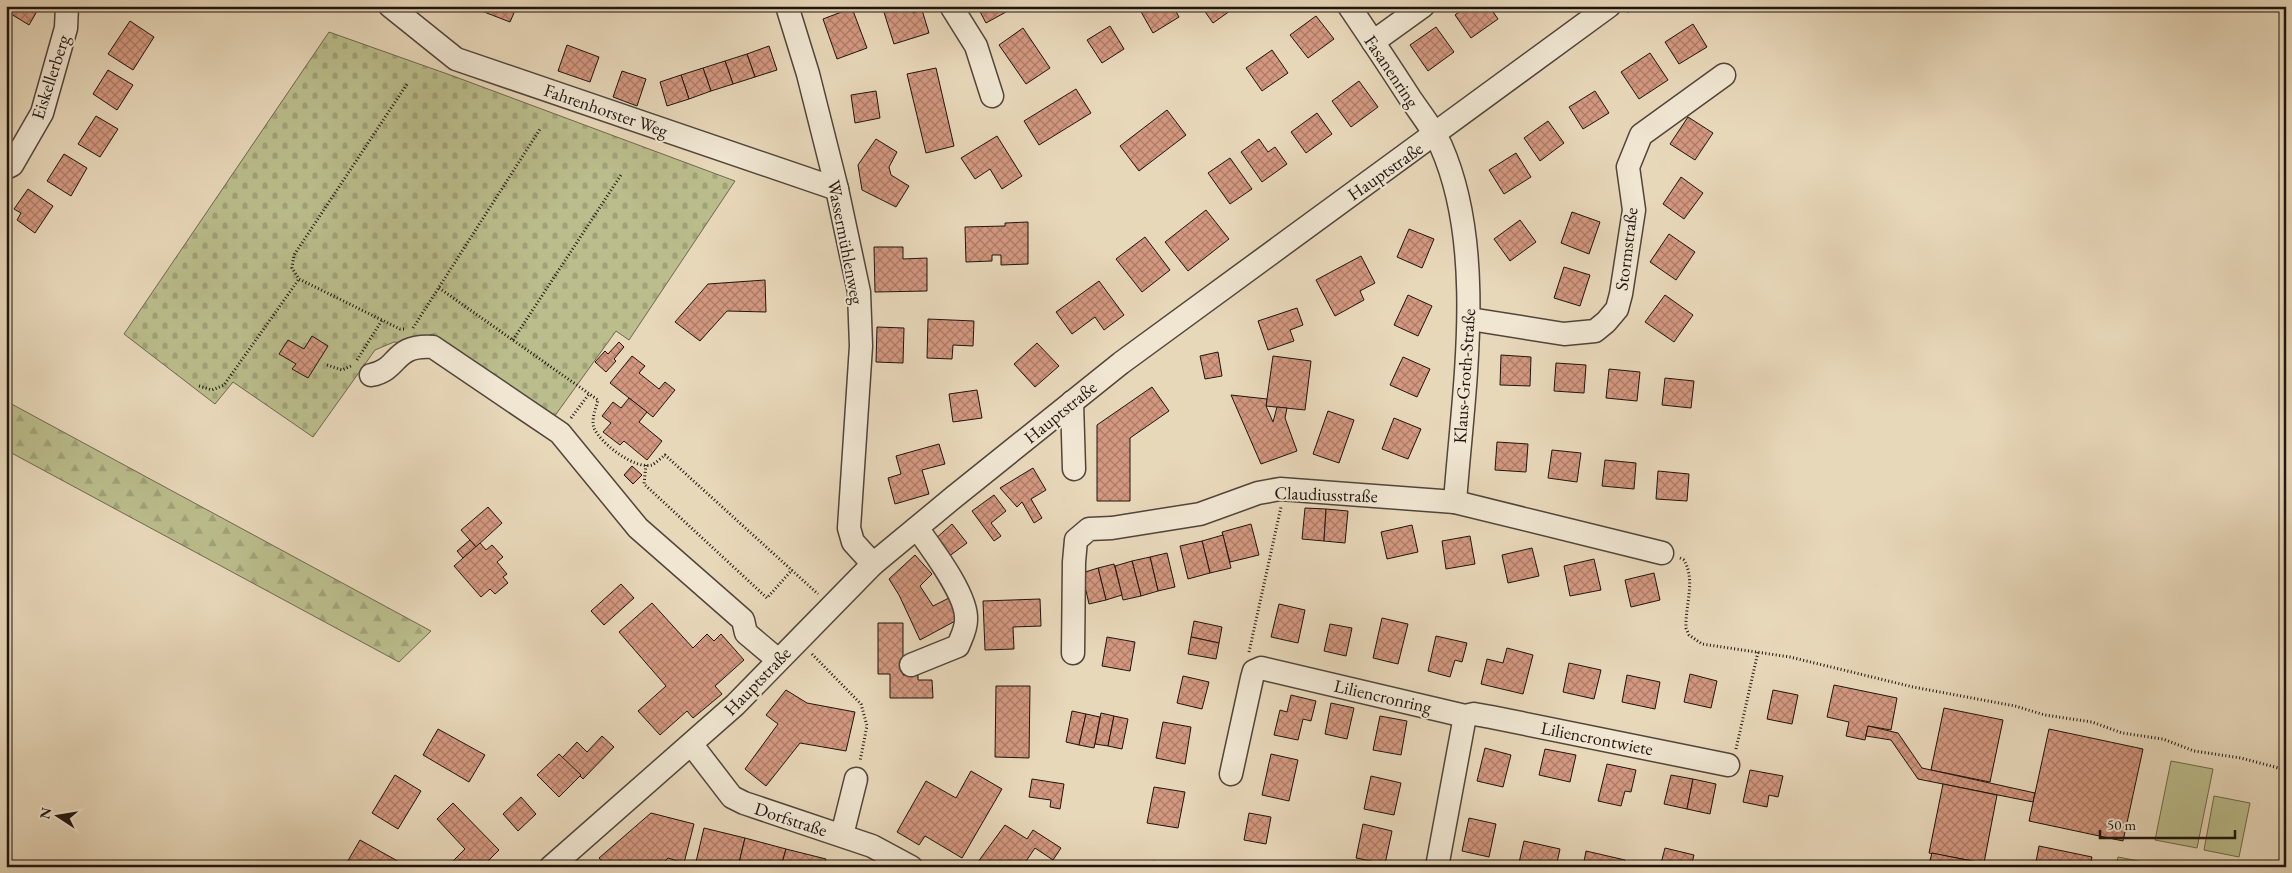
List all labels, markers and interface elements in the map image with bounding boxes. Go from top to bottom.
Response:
street label: Fasanenring [1359,30,1425,112]
street label: Eiskellerberg [26,32,75,122]
street label: Fahrenhorster Weg [541,78,671,142]
street label: Hauptstraße [1343,137,1427,205]
street label: Wassermühlenweg [823,178,869,306]
street label: Stormstraße [1609,206,1643,292]
street label: Klaus-Groth-Straße [1448,308,1480,444]
street label: Hauptstraße [1019,376,1101,448]
street label: Claudiusstraße [1274,481,1378,507]
street label: Hauptstraße [719,642,795,720]
street label: Liliencronring [1332,674,1434,718]
street label: Liliencrontwiete [1539,716,1655,760]
north arrow [32,790,82,840]
street label: Dorfstraße [752,796,830,842]
text: N [35,805,55,821]
scale bar [2100,808,2234,840]
text: 50 m [2107,815,2136,834]

